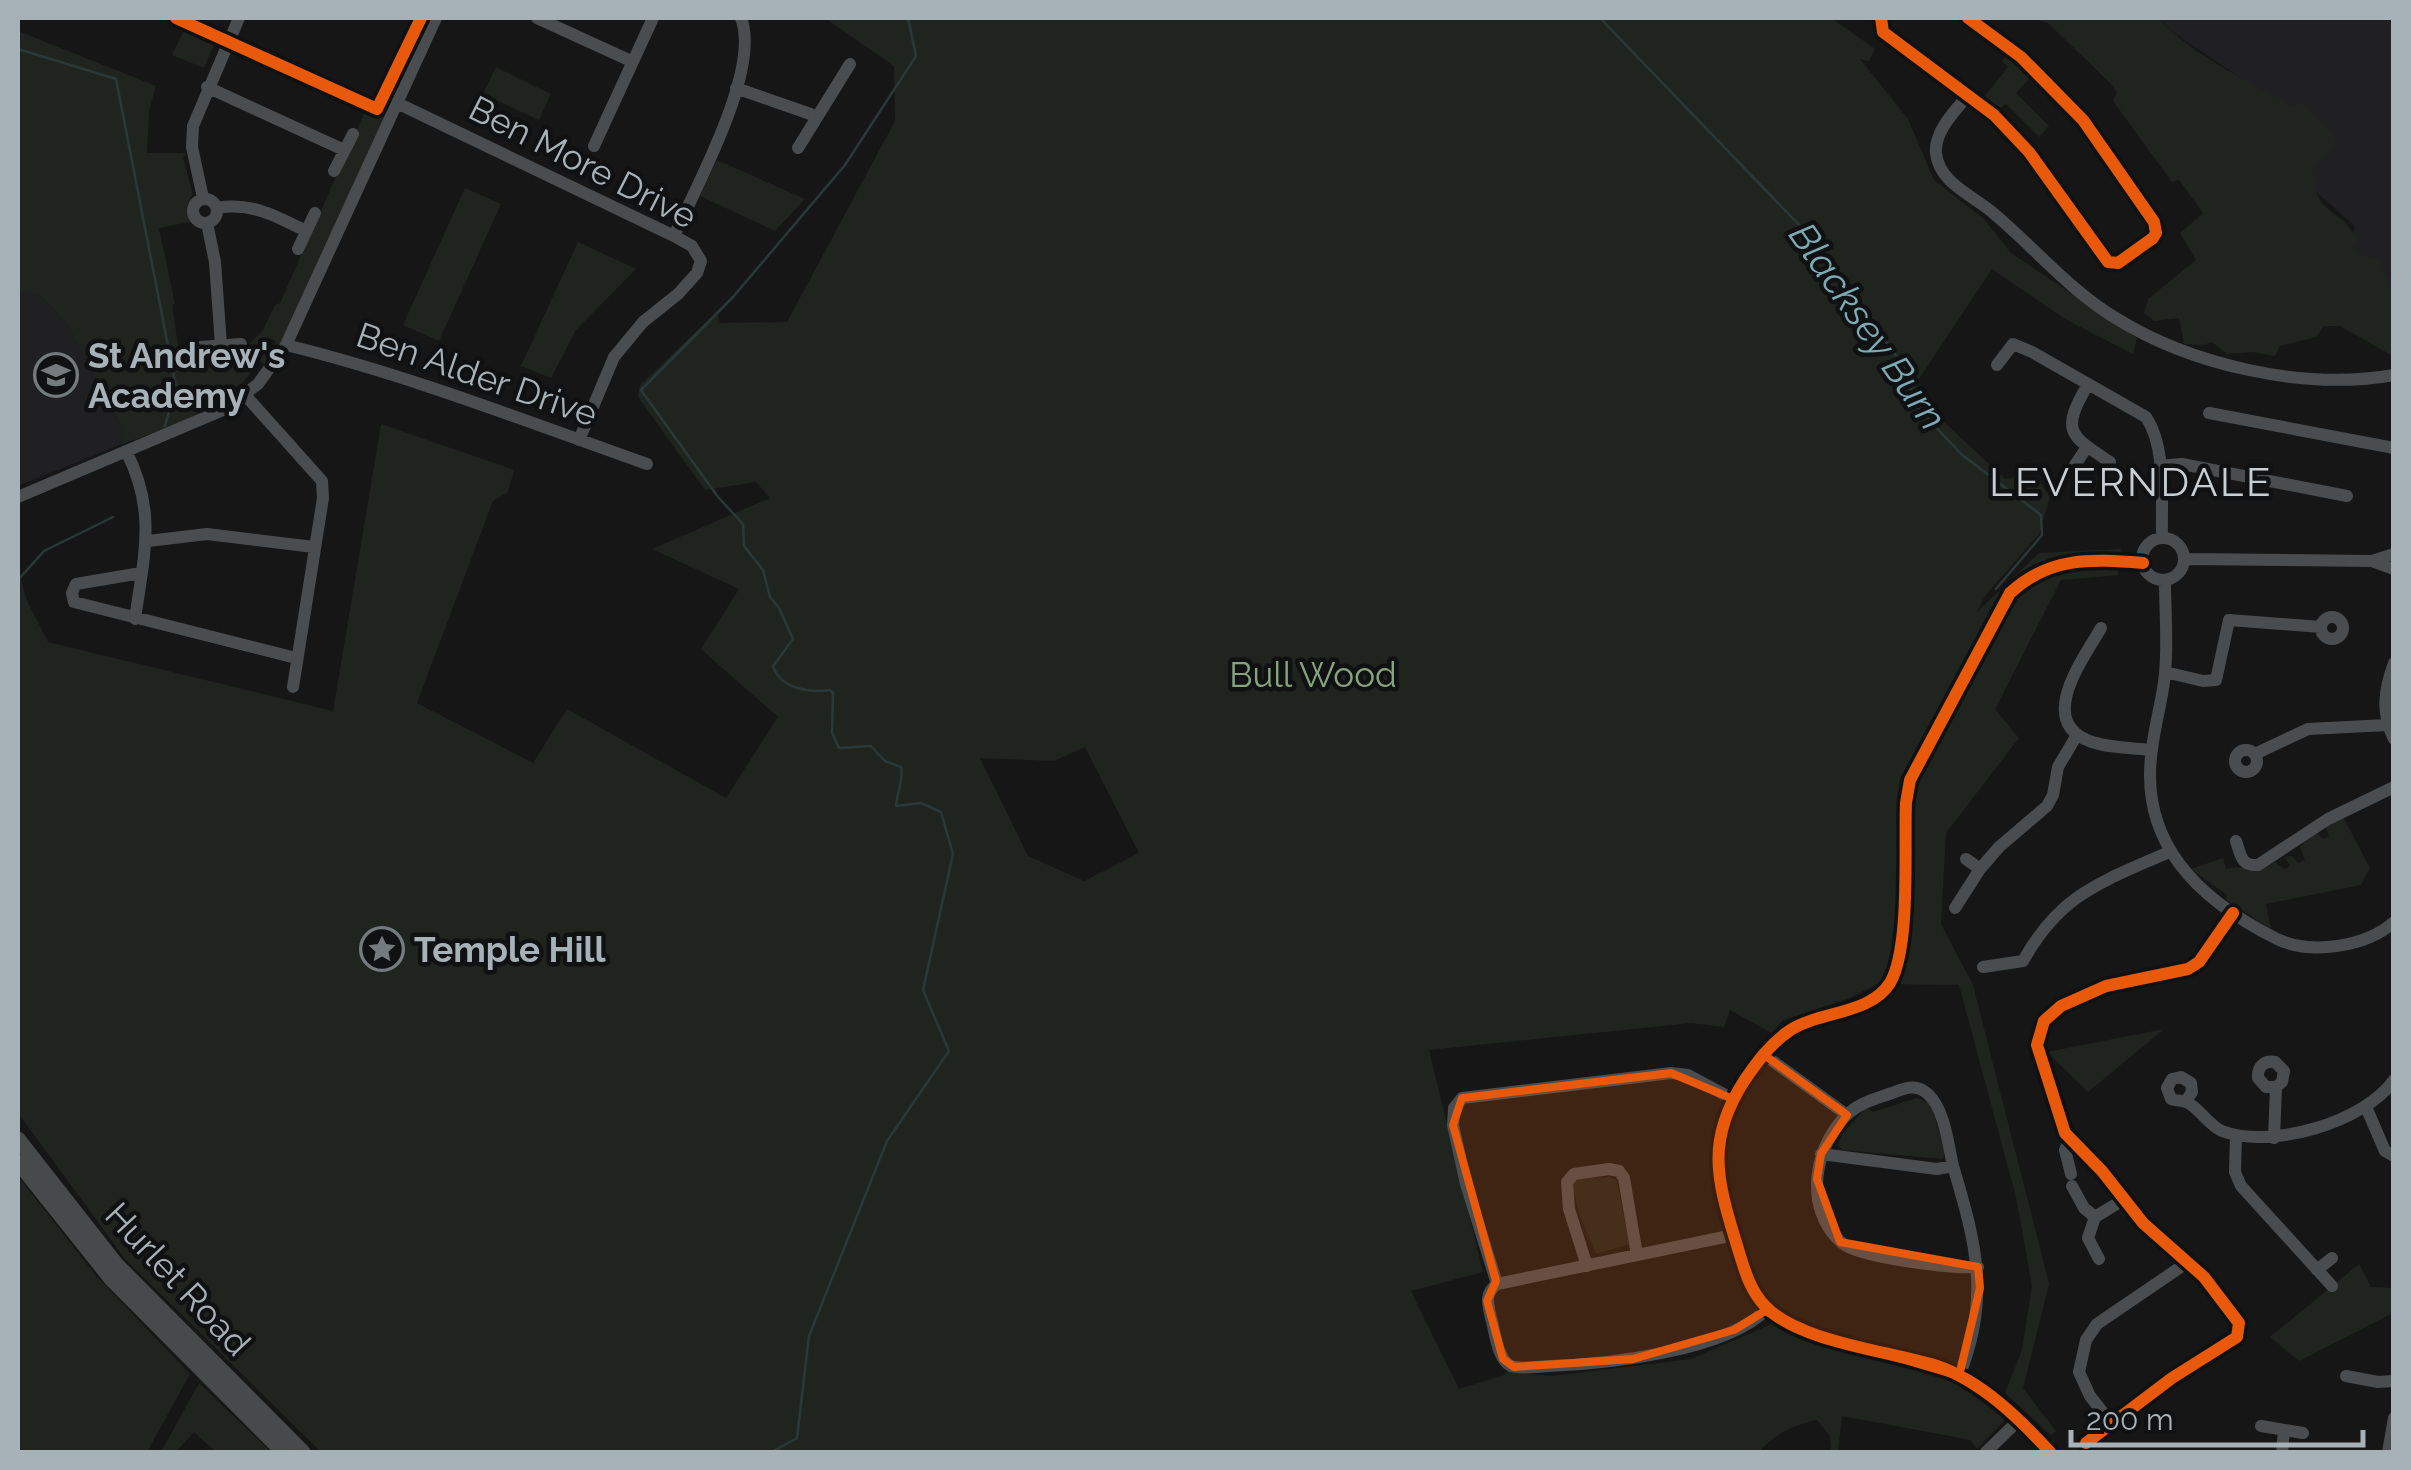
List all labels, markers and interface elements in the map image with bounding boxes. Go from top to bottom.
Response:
street label: Ben More Drive [463,87,703,237]
water label: Blacksey Burn [1780,214,1956,438]
street label: Ben Alder Drive [351,314,603,434]
place label: St Andrew's Academy [88,335,285,416]
school or university icon: St Andrew's Academy [33,352,79,398]
district label: LEVERNDALE [1989,458,2273,505]
park label: Bull Wood [1229,654,1397,695]
place icon: Temple Hill [359,926,405,972]
place label: Temple Hill [414,929,607,970]
street label: Hurlet Road [97,1194,259,1364]
scale bar [2071,1385,2364,1447]
text: 200 m [2086,1402,2174,1437]

